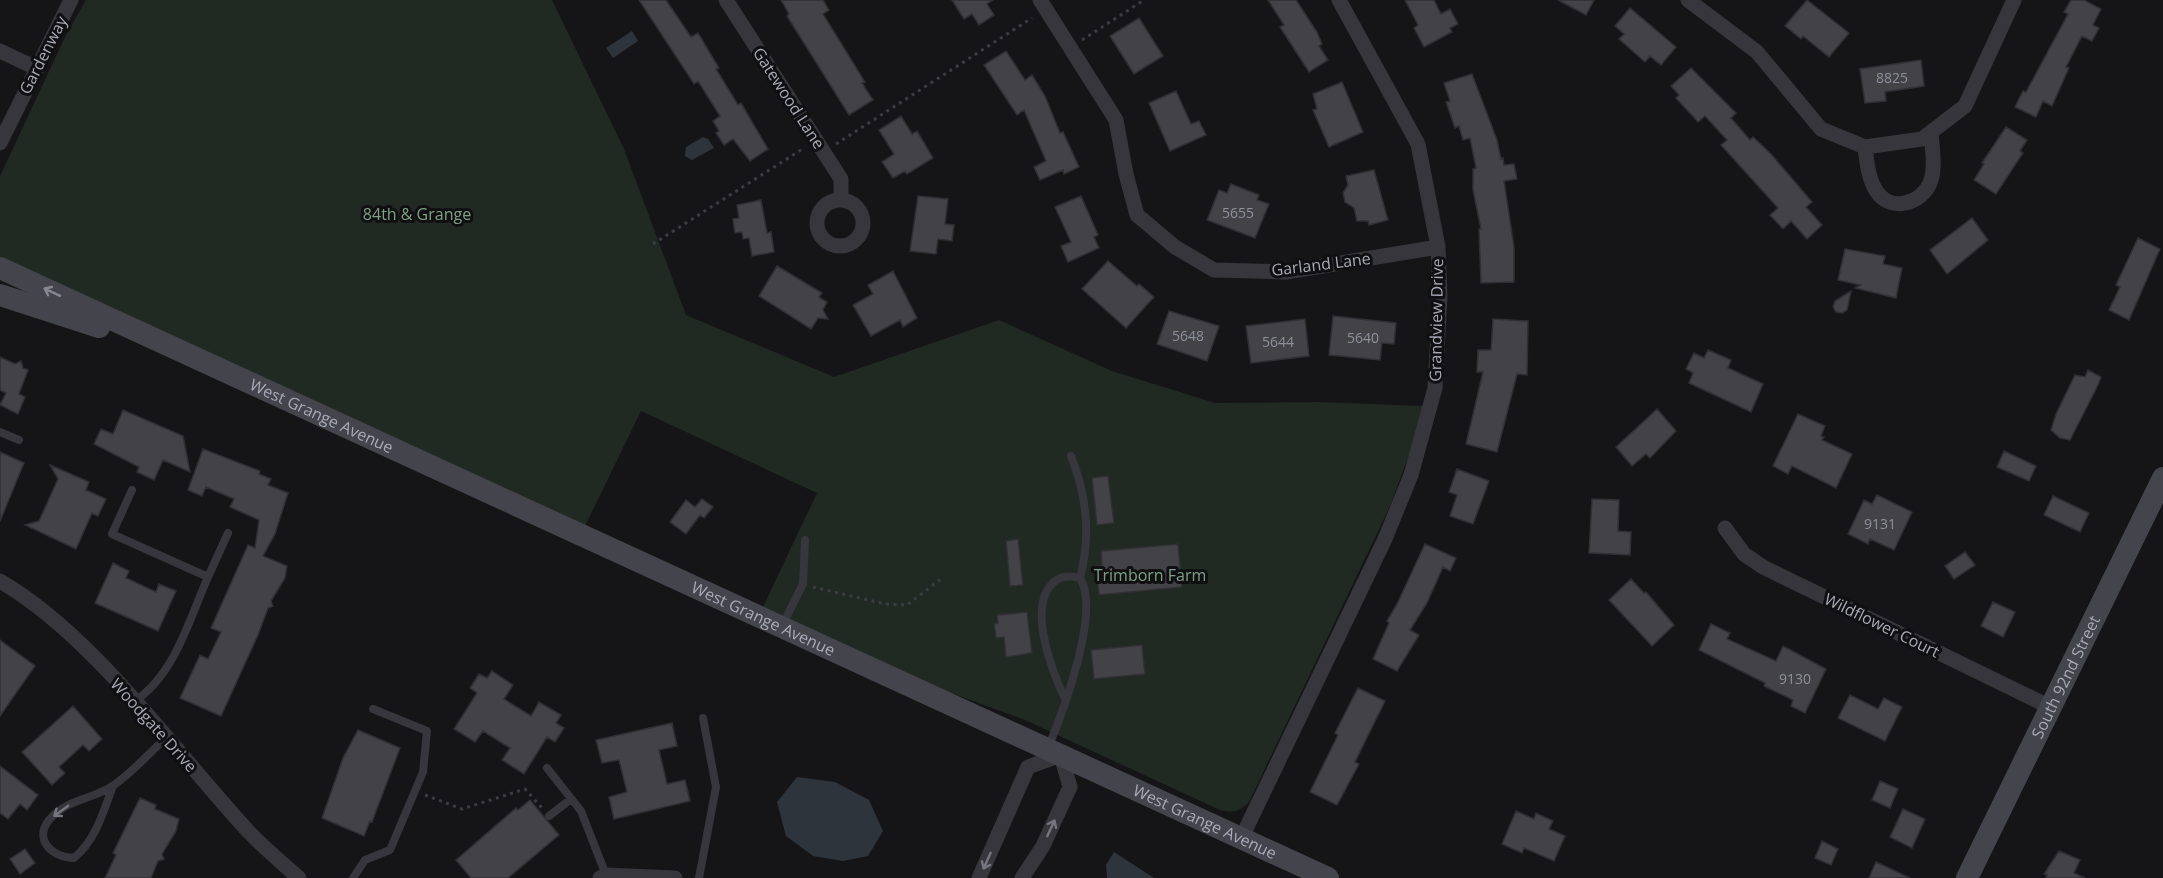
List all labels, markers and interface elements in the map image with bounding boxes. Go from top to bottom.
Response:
street label: Gardenway [14,11,73,98]
street label: Gatewood Lane [748,43,830,153]
house number: 8825 [1876,68,1908,87]
park label: 84th & Grange [363,203,471,225]
house number: 5655 [1222,203,1254,222]
street label: Garland Lane [1270,247,1372,281]
street label: Grandview Drive [1424,258,1448,382]
one-way arrow [43,285,61,297]
house number: 5648 [1172,326,1204,345]
house number: 5640 [1347,328,1379,347]
house number: 5644 [1262,332,1294,351]
street label: West Grange Avenue [246,373,397,458]
house number: 9131 [1864,514,1896,533]
park label: Trimborn Farm [1094,564,1206,586]
street label: West Grange Avenue [688,576,839,661]
street label: Wildflower Court [1821,588,1943,663]
street label: South 92nd Street [2026,611,2105,742]
house number: 9130 [1779,669,1811,688]
street label: Woodgate Drive [106,673,202,777]
street label: West Grange Avenue [1130,779,1280,864]
one-way arrow [53,805,69,817]
one-way arrow [1046,819,1058,837]
one-way arrow [980,851,992,869]

